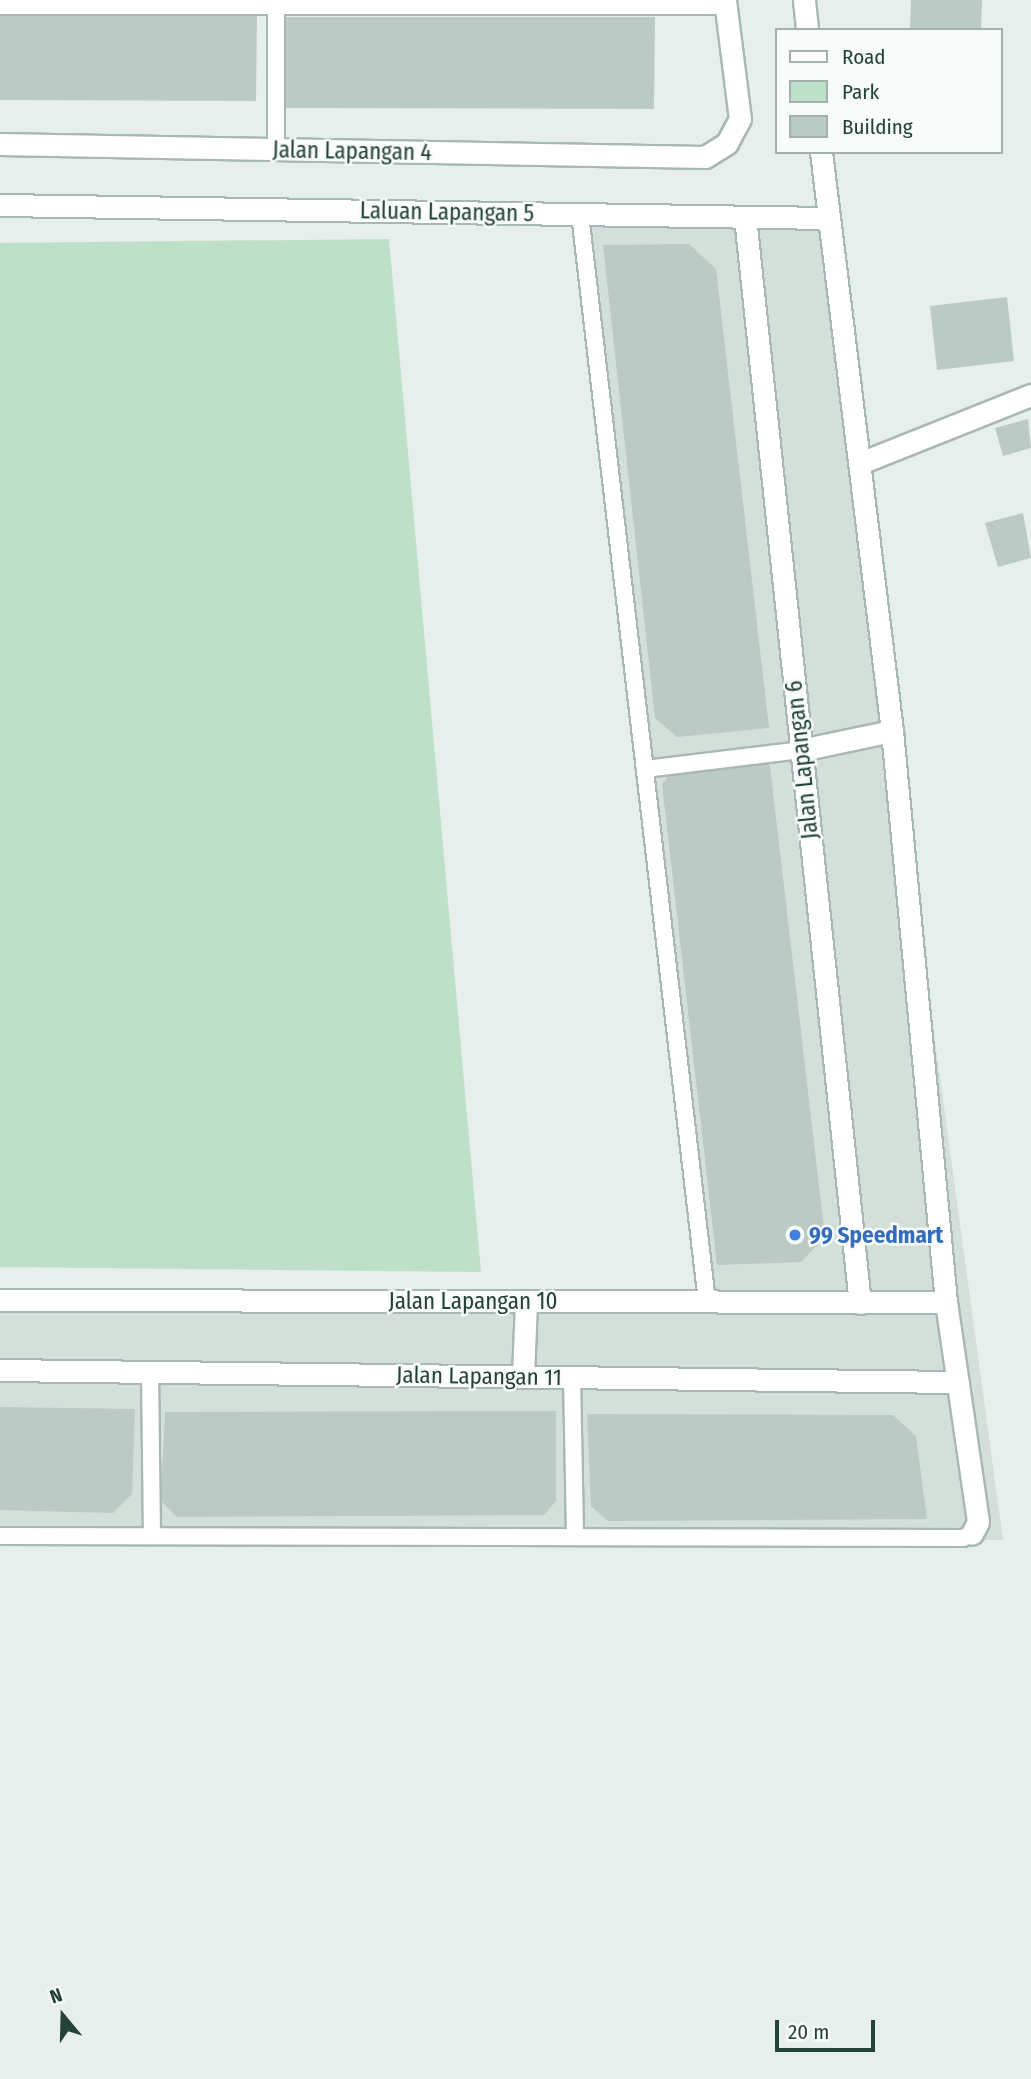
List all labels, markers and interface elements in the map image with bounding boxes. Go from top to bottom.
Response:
legend [776,28,1003,154]
text: Road [842,44,886,70]
text: Park [842,79,879,105]
text: Building [842,114,913,140]
street label: Jalan Lapangan 4 [272,136,432,166]
street label: Laluan Lapangan 5 [360,197,534,227]
street label: Jalan Lapangan 6 [780,679,824,841]
place label: 99 Speedmart [809,1221,943,1249]
marker: 99 Speedmart [787,1227,803,1243]
street label: Jalan Lapangan 10 [389,1287,557,1315]
street label: Jalan Lapangan 11 [396,1361,562,1391]
north arrow [28,1981,98,2051]
text: N [47,1983,65,2008]
scale bar [779,2006,879,2050]
text: 20 m [788,2019,829,2045]

